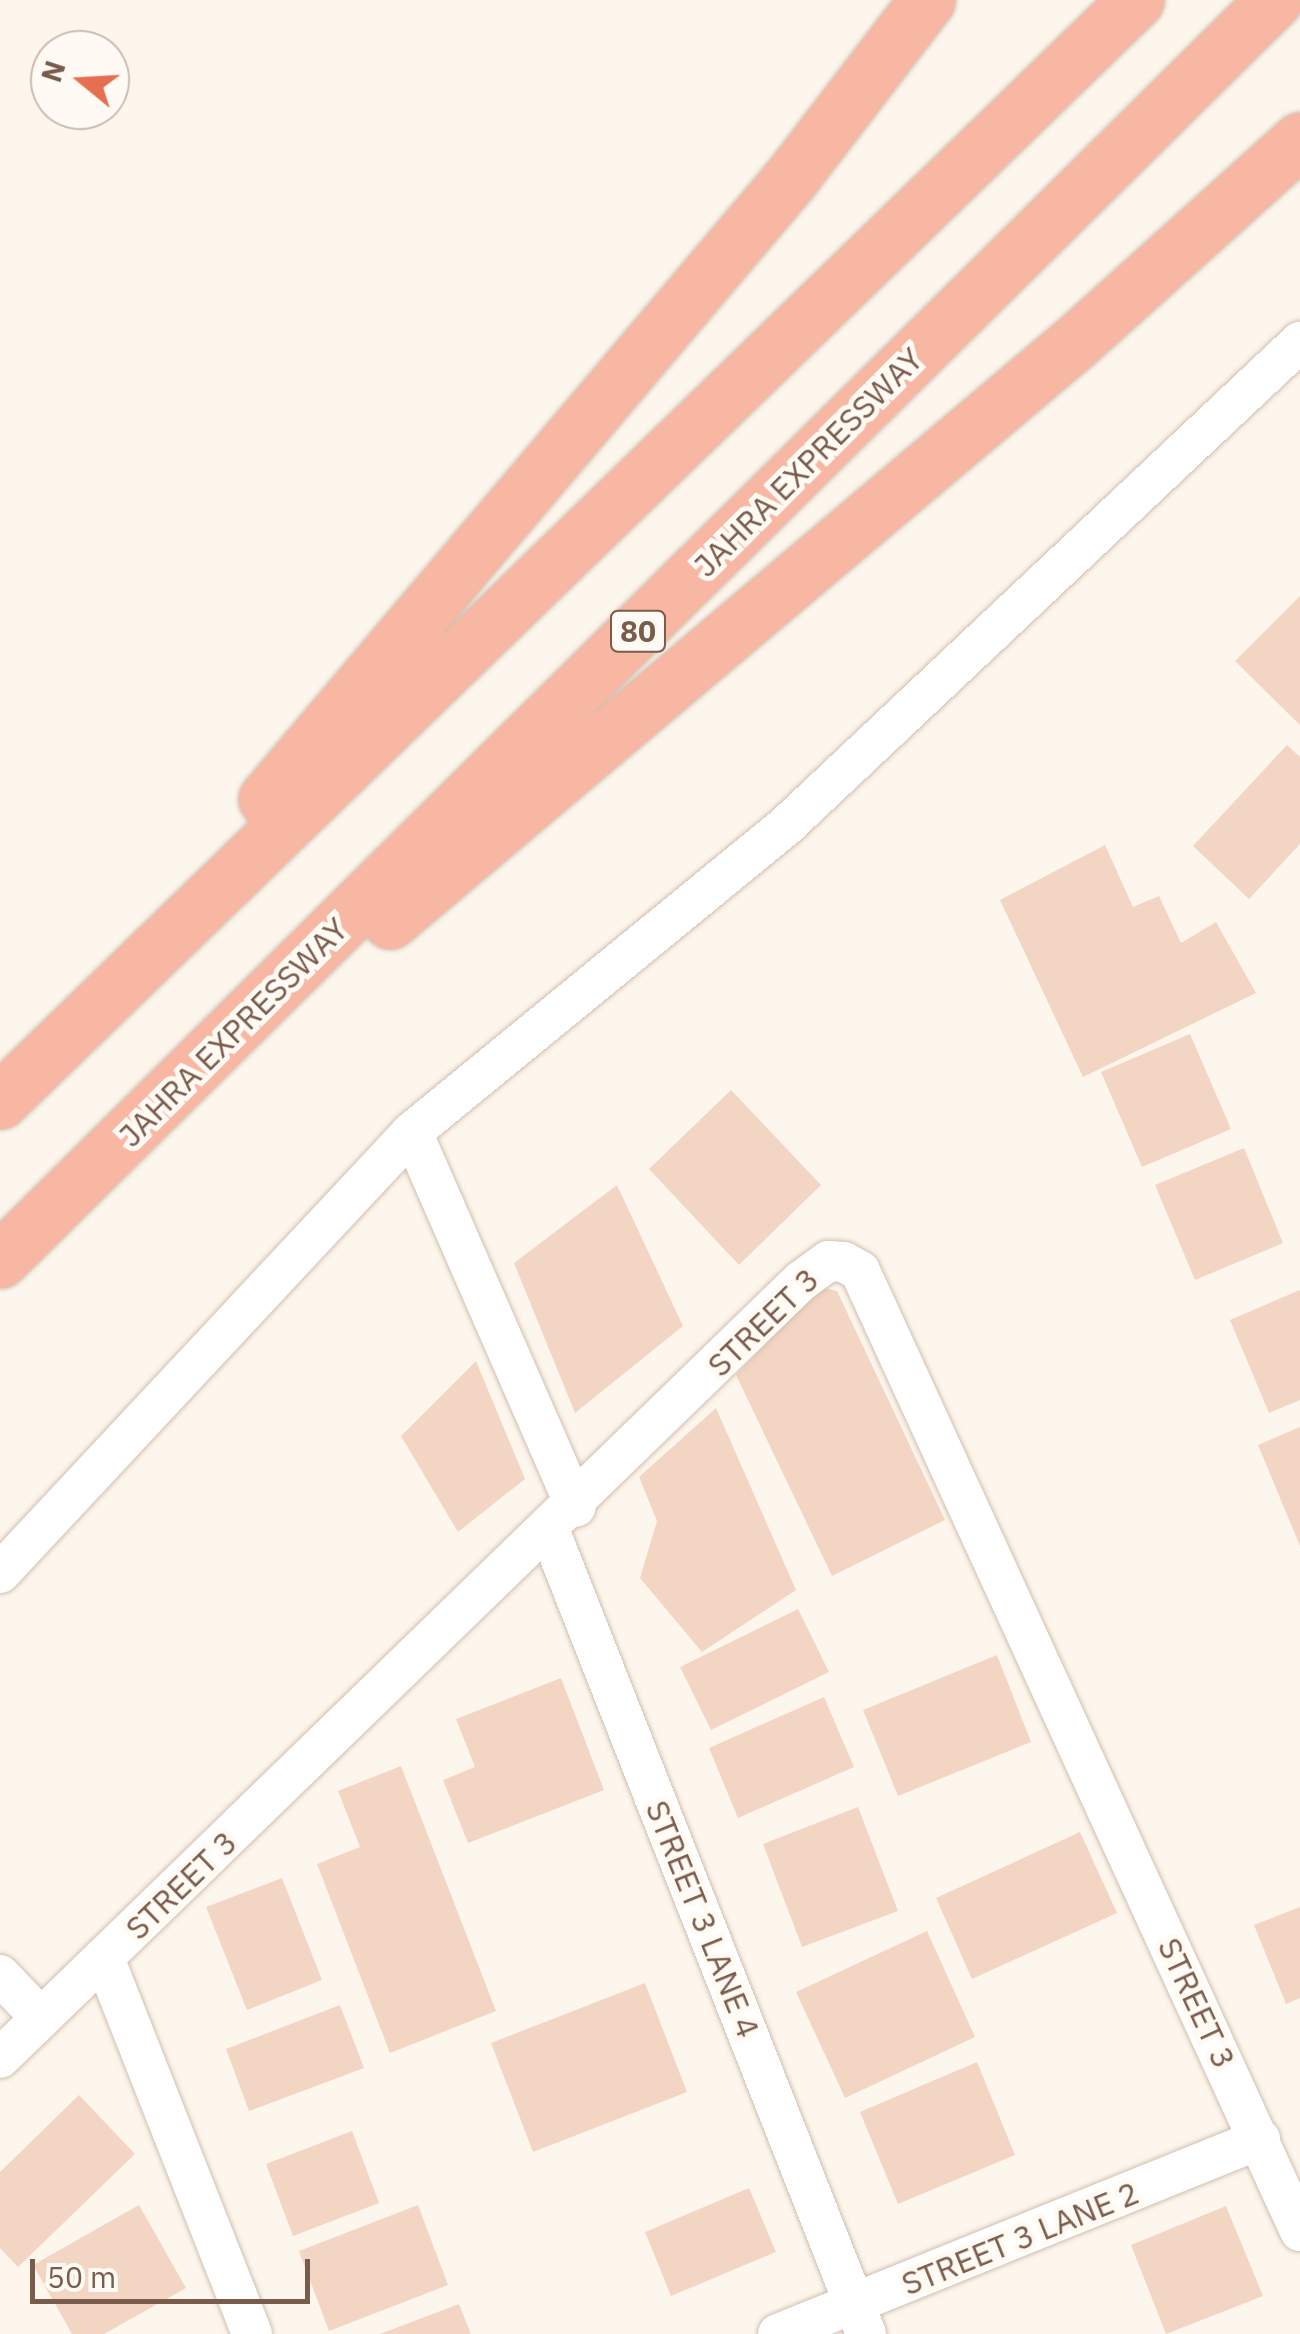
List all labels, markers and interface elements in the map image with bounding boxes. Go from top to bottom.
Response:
north arrow [30,30,130,130]
text: N [32,56,74,87]
street label: JAHRA EXPRESSWAY [686,340,930,584]
road number: 80 [608,606,668,656]
street label: JAHRA EXPRESSWAY [111,910,355,1154]
street label: STREET 3 [700,1260,826,1384]
street label: STREET 3 LANE 4 [638,1795,768,2043]
street label: STREET 3 [118,1823,244,1947]
street label: STREET 3 [1150,1932,1244,2074]
street label: STREET 3 LANE 2 [896,2173,1144,2303]
scale bar [35,2239,315,2301]
text: 50 m [47,2257,116,2296]

